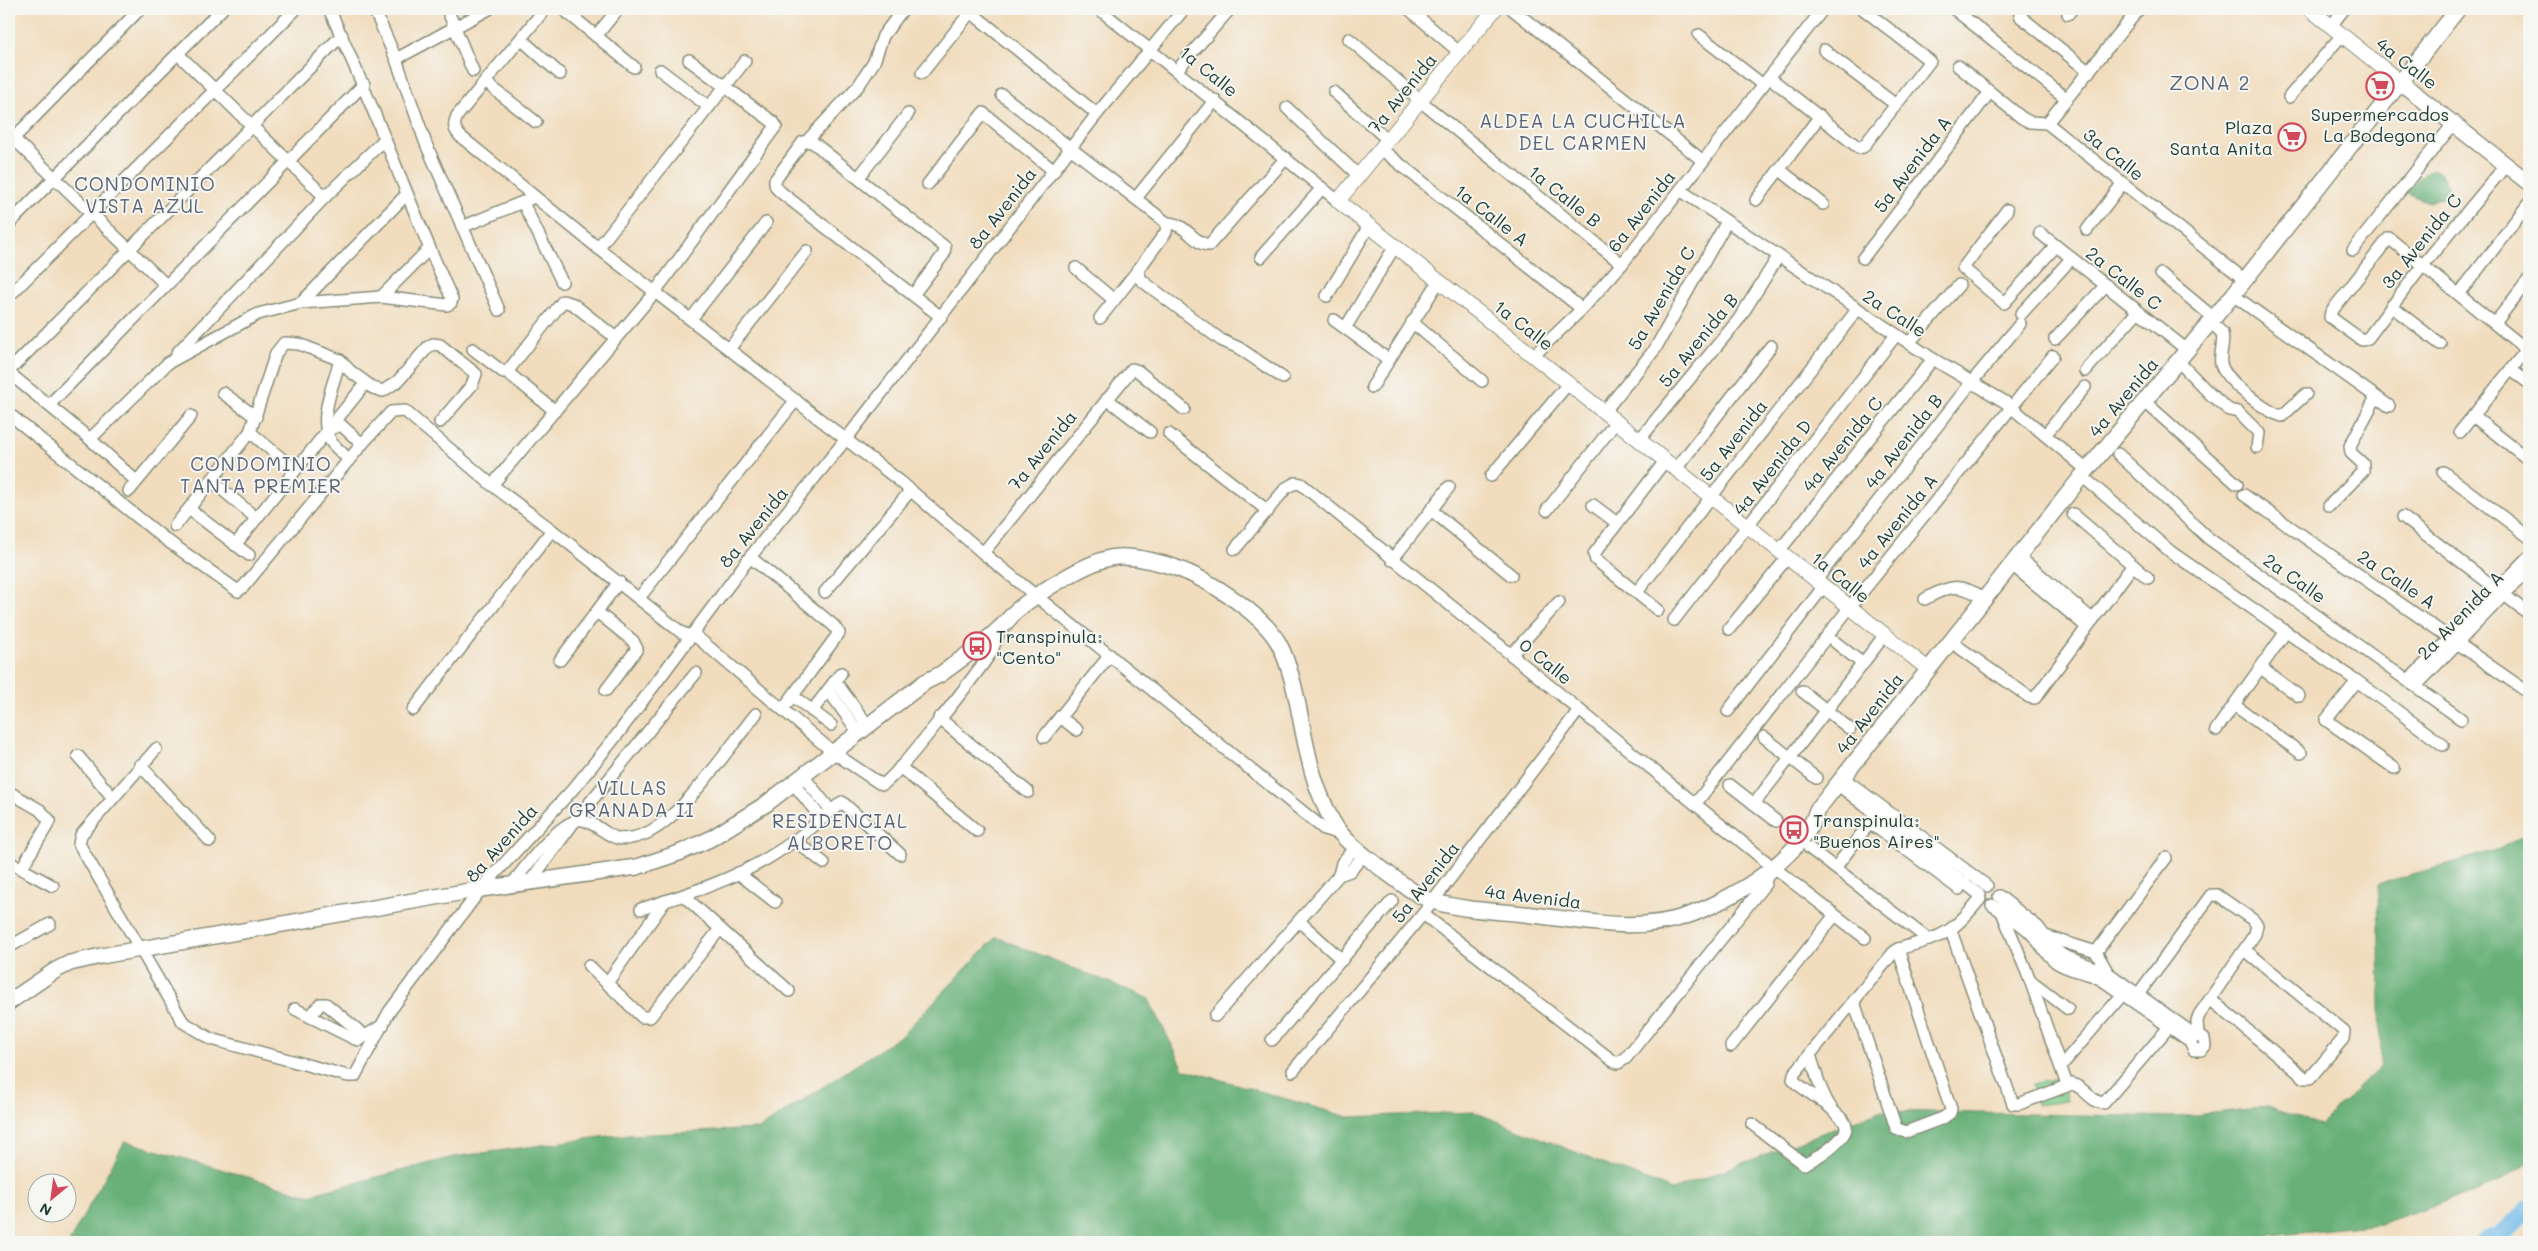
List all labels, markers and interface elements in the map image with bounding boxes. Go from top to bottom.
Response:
street label: 4a Calle [2371,31,2443,95]
street label: 1a Calle [1175,40,1243,102]
street label: 7a Avenida [1362,48,1442,138]
district label: ZONA 2 [2169,69,2251,95]
supermarket icon: Supermercados La Bodegona [2365,71,2395,101]
place label: Supermercados La Bodegona [2311,102,2449,147]
district label: ALDEA LA CUCHILLA DEL CARMEN [1479,108,1687,155]
street label: 5a Avenida A [1868,111,1956,217]
place label: Plaza Santa Anita [2170,115,2273,160]
street label: 3a Calle [2079,122,2149,186]
supermarket icon: Plaza Santa Anita [2277,122,2307,152]
street label: 1a Calle B [1524,160,1606,232]
street label: 8a Avenida [963,162,1041,254]
street label: 6a Avenida [1602,165,1680,257]
district label: CONDOMINIO VISTA AZUL [74,171,216,218]
street label: 1a Calle A [1450,179,1534,251]
street label: 3a Avenida C [2375,188,2467,293]
street label: 2a Calle C [2081,241,2167,315]
street label: 5a Avenida C [1622,242,1700,354]
street label: 2a Calle [1859,284,1931,342]
street label: 5a Avenida B [1653,288,1743,392]
street label: 1a Calle [1489,294,1559,356]
street label: 4a Avenida [2083,352,2163,442]
street label: 4a Avenida B [1858,389,1948,493]
street label: 4a Avenida C [1796,391,1888,496]
street label: 5a Avenida [1694,394,1772,486]
street label: 7a Avenida [1002,405,1082,495]
street label: 4a Avenida D [1727,414,1817,520]
district label: CONDOMINIO TANTA PREMIER [180,451,342,498]
street label: 4a Avenida A [1851,469,1943,573]
street label: 8a Avenida [713,482,793,572]
street label: 2a Calle A [2353,544,2441,614]
street label: 1a Calle [1807,546,1875,608]
street label: 2a Calle [2259,548,2331,608]
street label: 2a Avenida A [2412,565,2508,665]
place label: Transpinula: "Cento" [996,624,1103,669]
bus stop icon: Transpinula: "Cento" [962,631,992,661]
street label: 0 Calle [1515,632,1577,690]
street label: 4a Avenida [1830,667,1908,759]
district label: VILLAS GRANADA II [569,775,695,822]
street label: 8a Avenida [460,799,542,887]
district label: RESIDENCIAL ALBORETO [772,808,908,855]
place label: Transpinula: "Buenos Aires" [1813,808,1940,853]
bus stop icon: Transpinula: "Buenos Aires" [1779,815,1809,845]
street label: 5a Avenida [1386,836,1464,928]
street label: 4a Avenida [1483,878,1583,914]
north arrow [28,1174,78,1224]
text: N [36,1199,55,1221]

